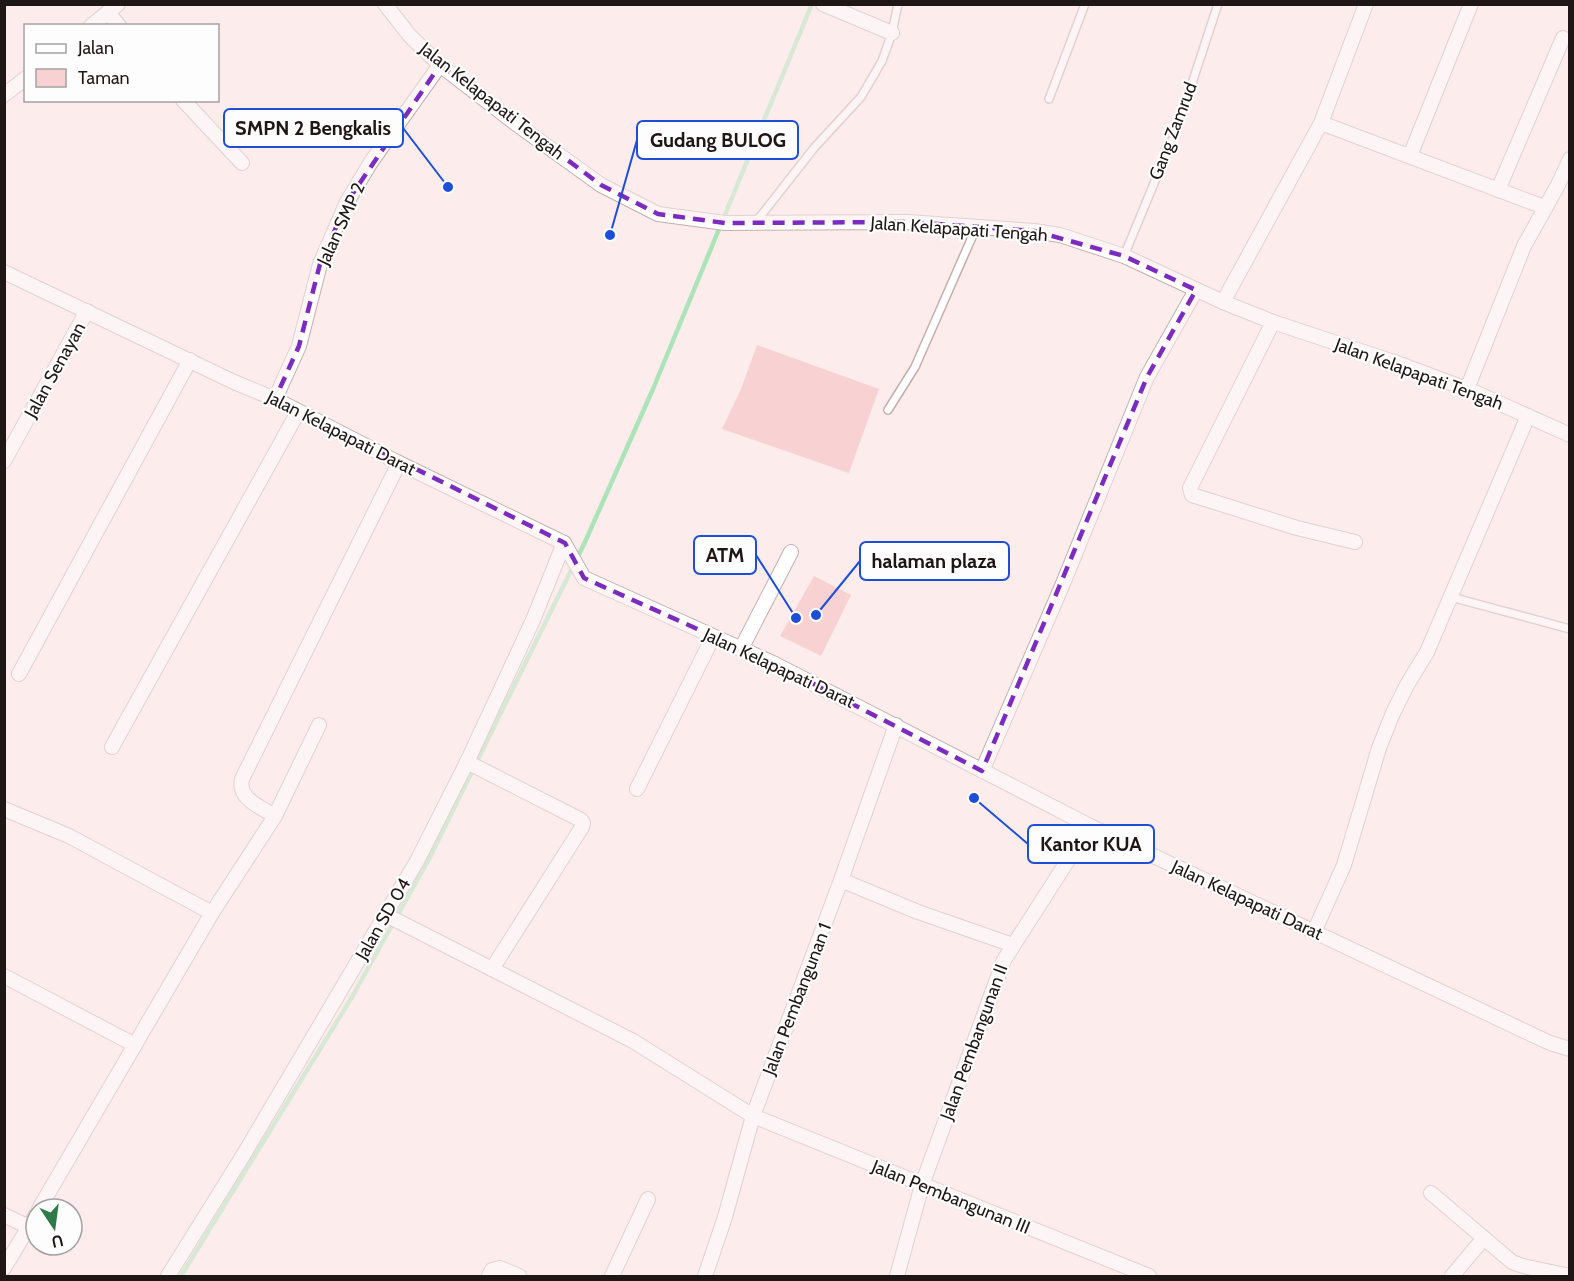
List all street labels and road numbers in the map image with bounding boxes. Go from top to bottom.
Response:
street label: Jalan Kelapapati Tengah [414,37,569,164]
street label: Gang Zamrud [1144,79,1202,183]
street label: Jalan SMP 2 [312,179,370,270]
street label: Jalan Kelapapati Tengah [869,212,1048,246]
street label: Jalan Senayan [19,318,90,422]
street label: Jalan Kelapapati Tengah [1331,333,1506,415]
street label: Jalan Kelapapati Darat [262,385,419,480]
street label: Jalan Kelapapati Darat [699,623,858,713]
street label: Jalan Kelapapati Darat [1167,855,1326,945]
street label: Jalan SD 04 [350,874,415,965]
street label: Jalan Pembangunan 1 [758,920,836,1079]
street label: Jalan Pembangunan II [935,961,1012,1124]
street label: Jalan Pembangunan III [868,1155,1033,1239]

